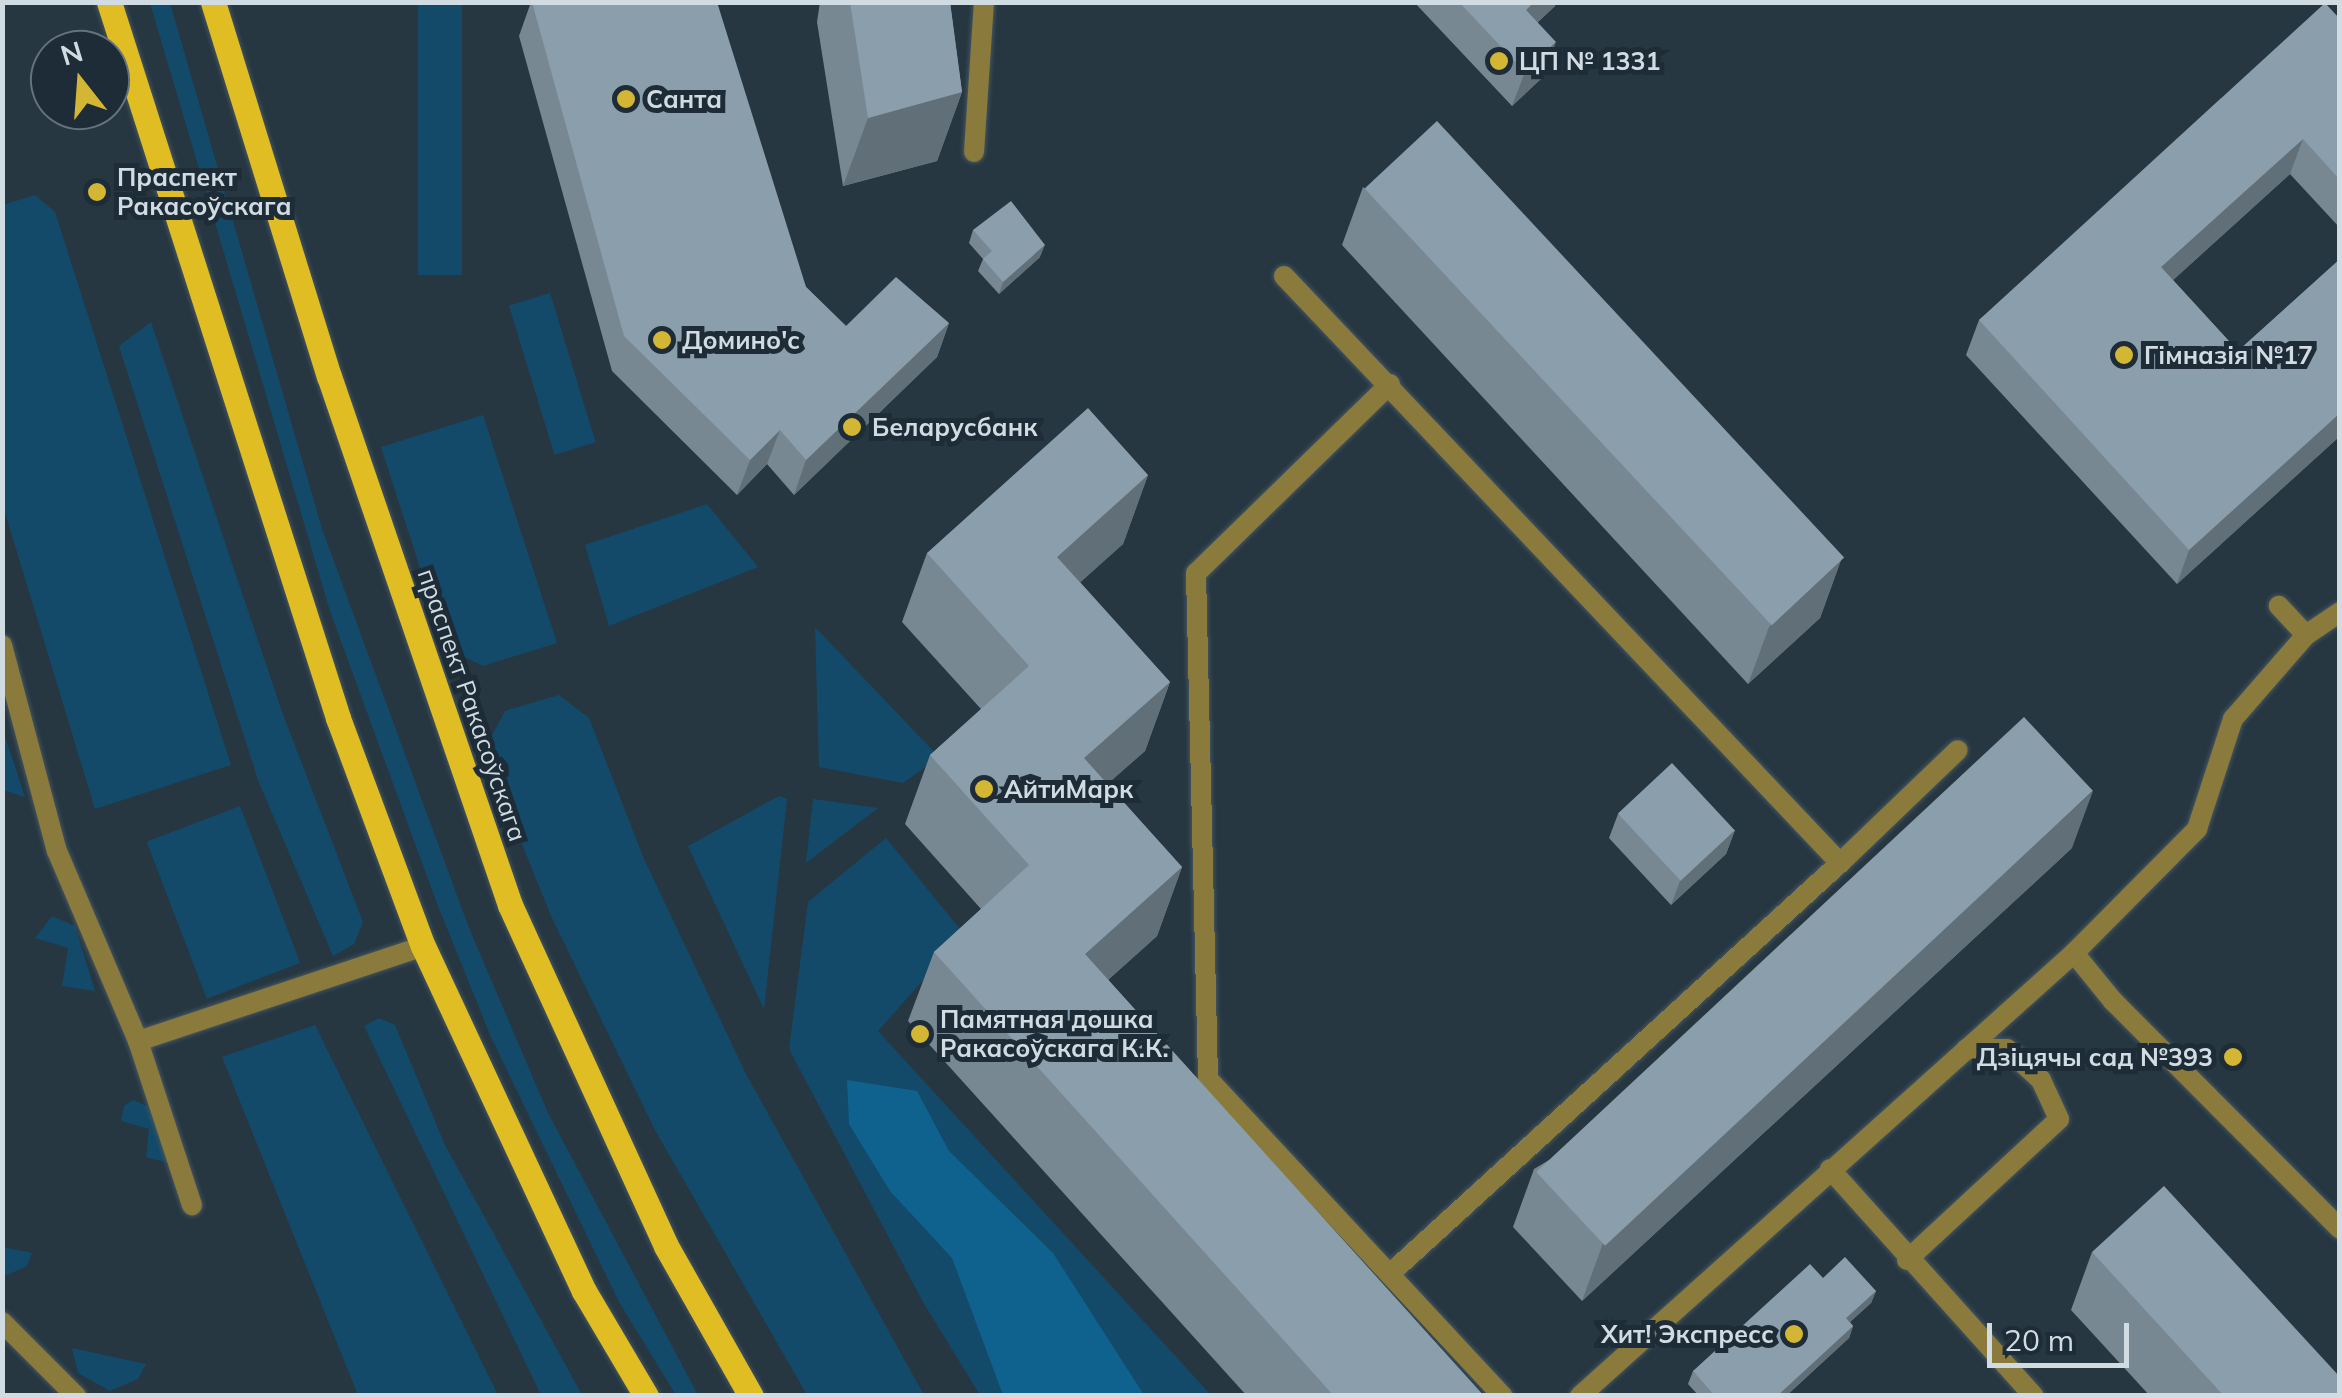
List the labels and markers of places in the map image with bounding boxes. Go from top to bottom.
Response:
place label: ЦП № 1331 [1519,46,1660,76]
marker: ЦП № 1331 [1488,50,1510,72]
place label: Санта [646,84,722,114]
marker: Санта [615,88,637,110]
place label: Праспект Ракасоўскага [117,163,291,222]
marker: Праспект Ракасоўскага [86,181,108,203]
place label: Домино'c [682,325,800,355]
marker: Домино'c [651,329,673,351]
place label: Гімназія №17 [2144,340,2313,370]
marker: Гімназія №17 [2113,344,2135,366]
place label: Беларусбанк [872,412,1037,442]
marker: Беларусбанк [841,416,863,438]
place label: АйтиМарк [1004,774,1133,804]
marker: АйтиМарк [973,778,995,800]
place label: Памятная дошка Ракасоўскага К.К. [940,1005,1169,1064]
marker: Памятная дошка Ракасоўскага К.К. [909,1023,931,1045]
place label: Дзіцячы сад №393 [1977,1042,2213,1072]
marker: Дзіцячы сад №393 [2222,1046,2244,1068]
place label: Хит! Экспресс [1601,1319,1774,1349]
marker: Хит! Экспресс [1783,1323,1805,1345]

